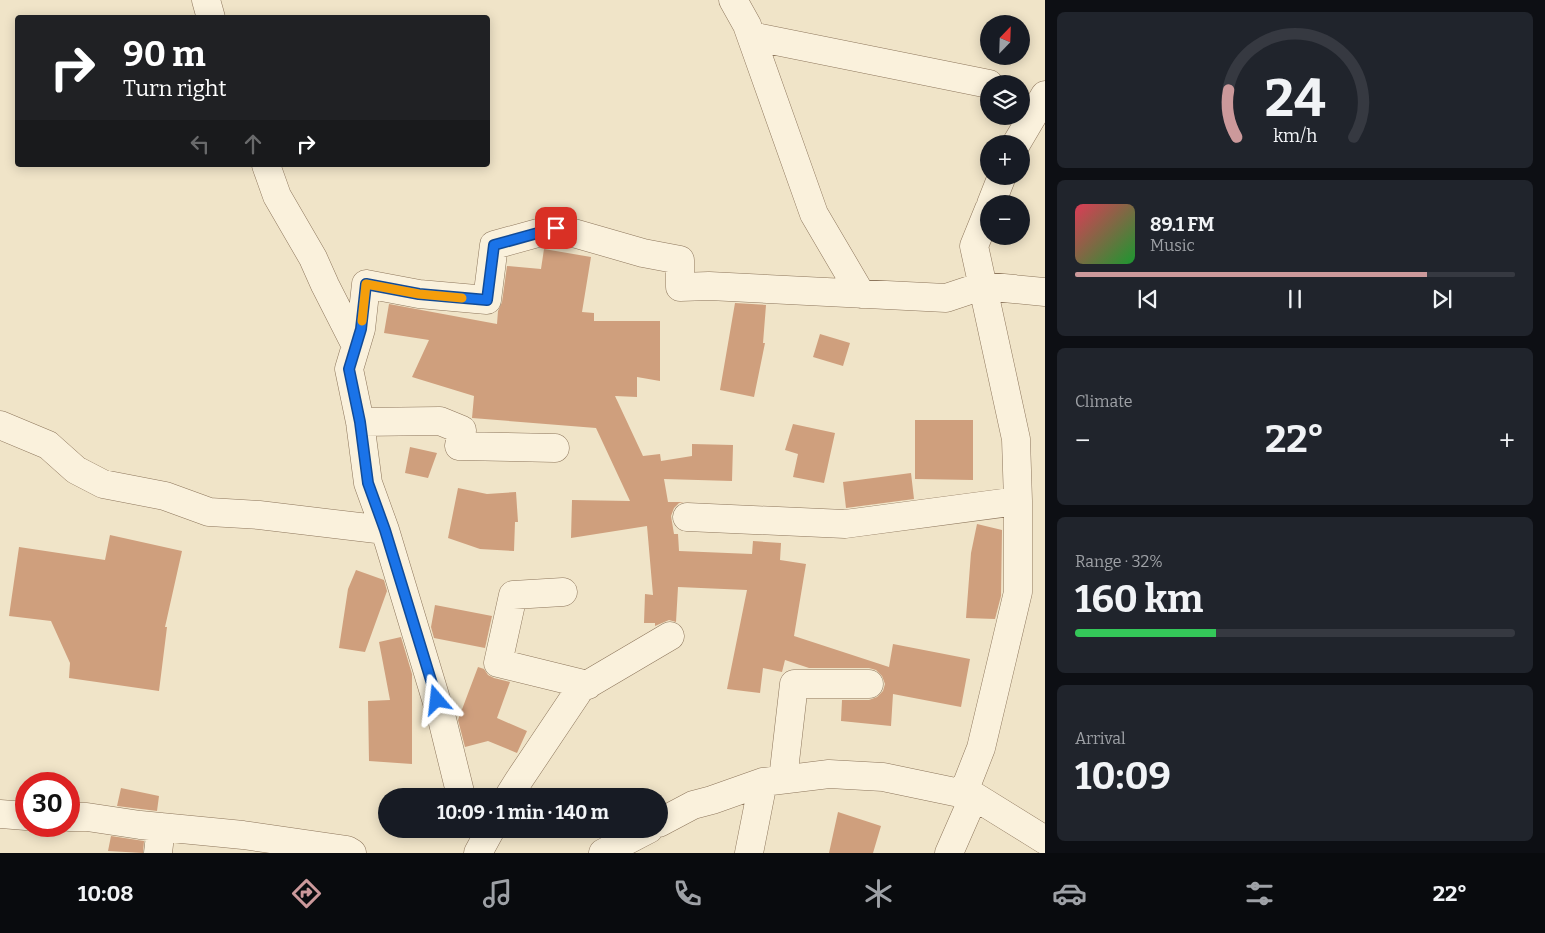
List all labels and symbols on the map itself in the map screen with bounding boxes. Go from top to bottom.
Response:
north arrow [980,15,1030,65]
pin [535,207,577,249]
position arrow [410,673,462,725]
speed limit sign: 30 [15,772,80,837]

